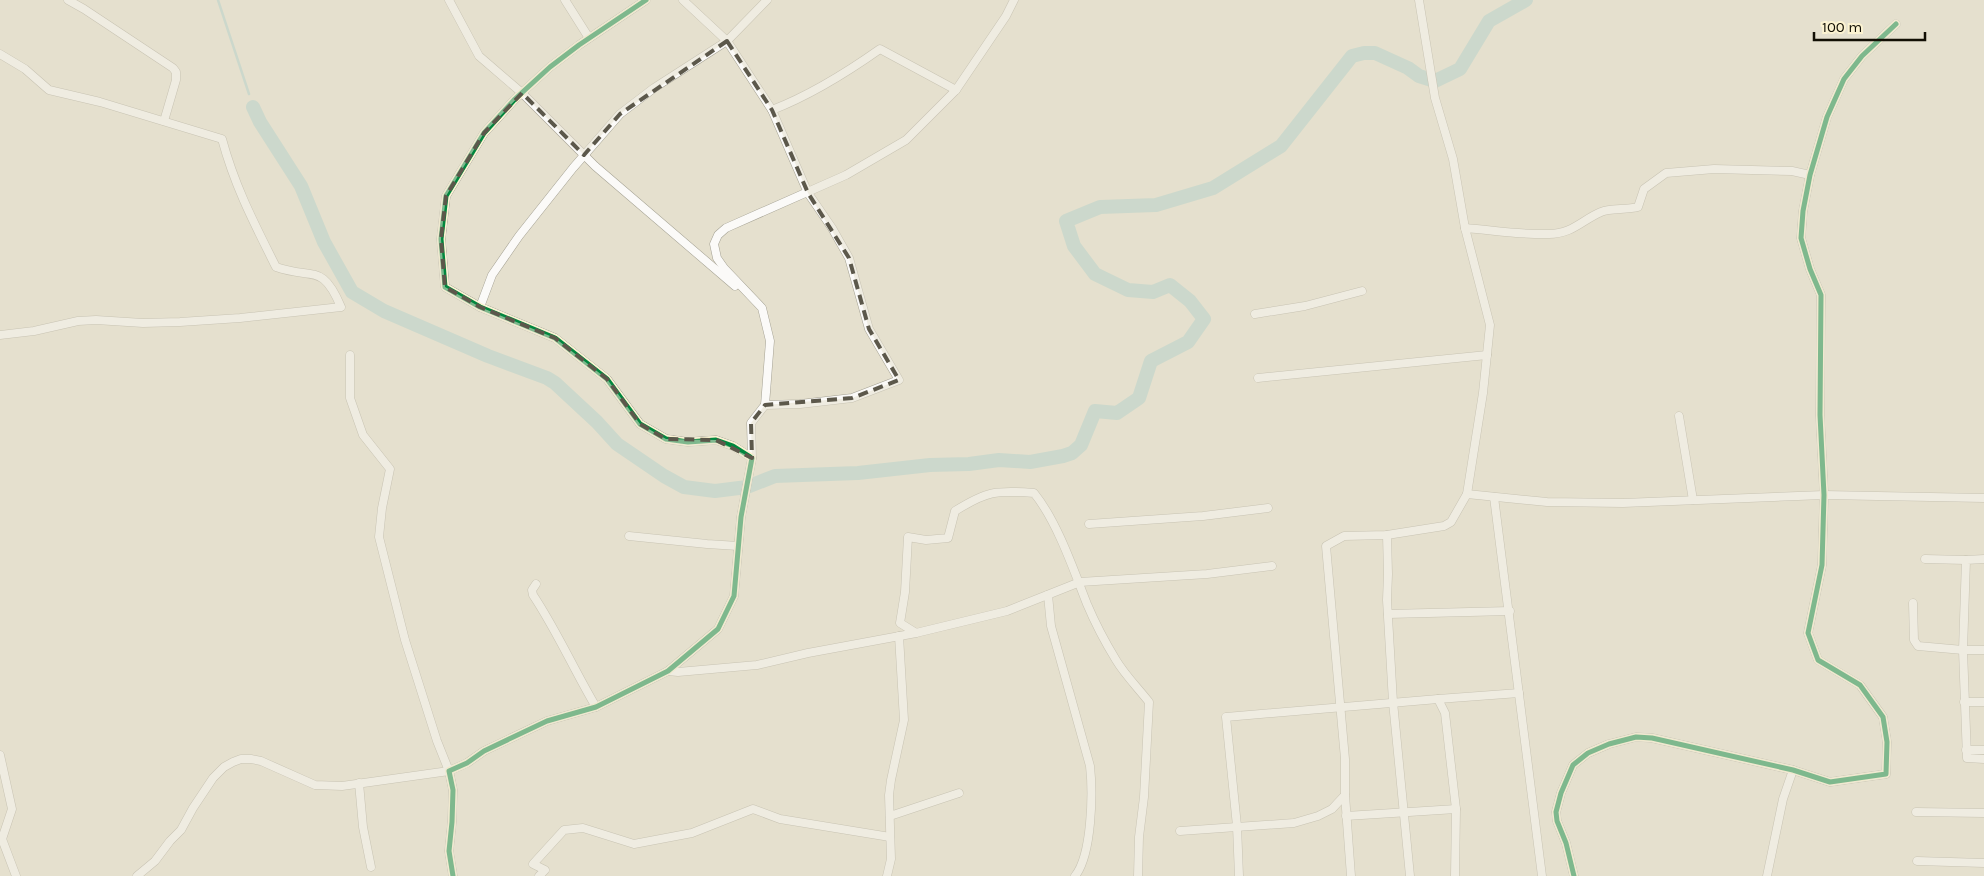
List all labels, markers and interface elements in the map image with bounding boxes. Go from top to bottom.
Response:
scale bar [1814,10,1925,42]
text: 100 m [1822,18,1862,36]

